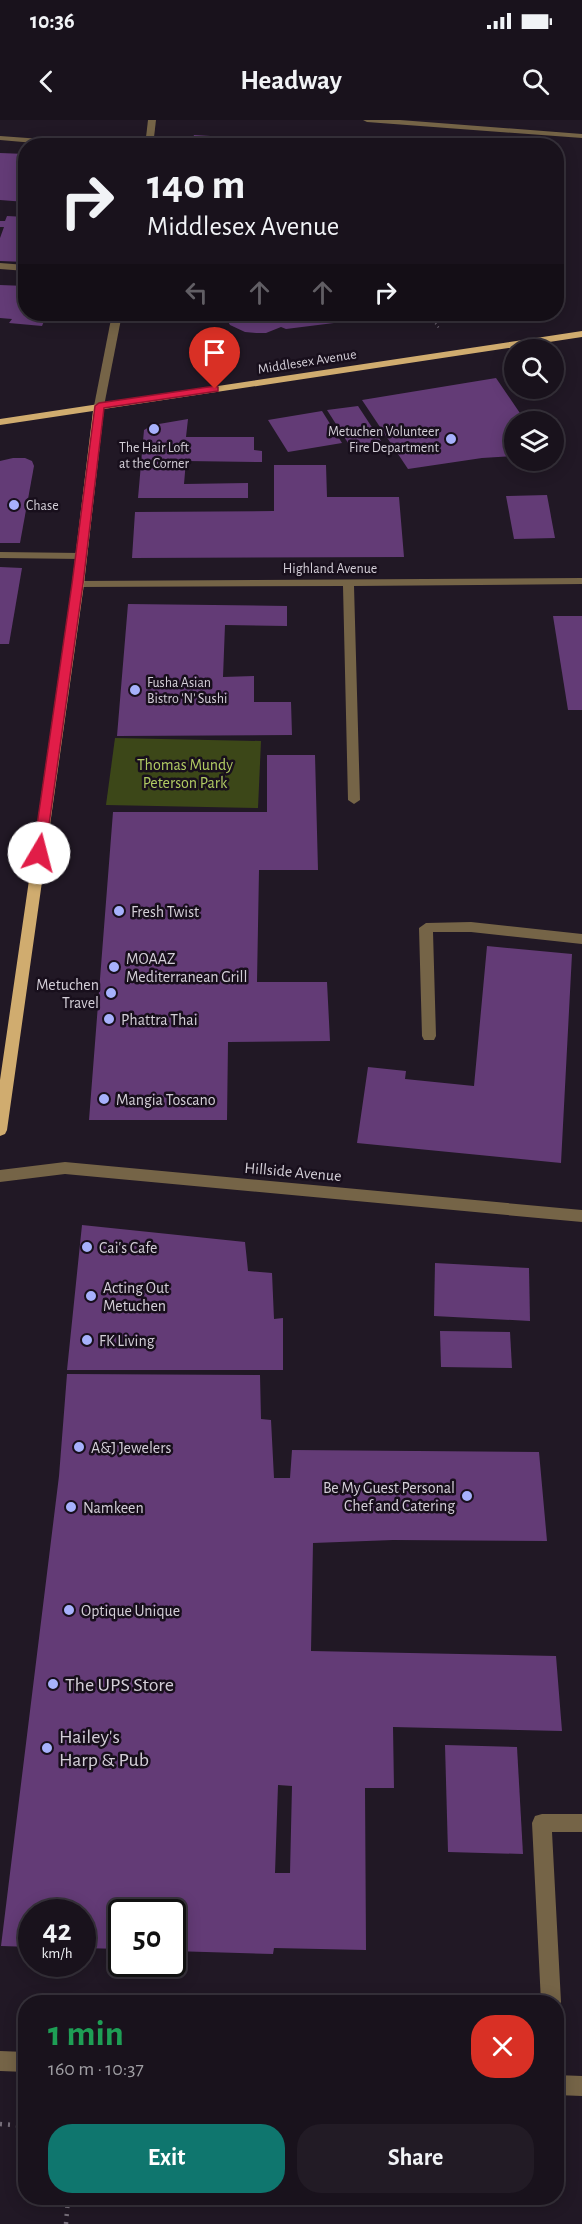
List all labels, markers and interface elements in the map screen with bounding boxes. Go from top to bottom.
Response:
text: 10:36 [30,10,75,32]
icon: back [30,65,63,98]
icon: search [519,65,552,98]
text: Headway [240,67,342,94]
icon: right [48,162,126,240]
text: 140 m [147,164,245,206]
text: Middlesex Avenue [147,213,339,240]
icon: left [180,276,213,309]
icon: ahead [243,276,276,309]
icon: ahead [306,276,339,309]
icon: right [369,276,402,309]
pin [189,327,240,389]
icon: arrive [198,336,231,369]
map controls [504,339,564,471]
button: search [504,339,564,399]
street label: Middlesex Avenue [257,347,357,377]
button: layers [504,411,564,471]
marker: The Hair Loft at the Corner [147,422,161,436]
place label: Metuchen Volunteer Fire Department [328,425,440,455]
marker: Metuchen Volunteer Fire Department [444,432,458,446]
place label: The Hair Loft at the Corner [119,441,190,471]
marker: Chase [7,498,21,512]
place label: Chase [26,499,59,513]
street label: Highland Avenue [283,562,377,576]
place label: Fusha Asian Bistro 'N' Sushi [147,676,227,706]
marker: Fusha Asian Bistro 'N' Sushi [128,683,142,697]
park label: Thomas Mundy Peterson Park [137,757,233,791]
position arrow [7,821,71,885]
marker: Fresh Twist [112,904,126,918]
place label: Fresh Twist [131,904,199,920]
place label: MOAAZ Mediterranean Grill [126,951,248,985]
marker: MOAAZ Mediterranean Grill [107,960,121,974]
place label: Metuchen Travel [36,977,99,1011]
marker: Metuchen Travel [104,986,118,1000]
marker: Phattra Thai [102,1012,116,1026]
place label: Phattra Thai [121,1012,198,1028]
marker: Mangia Toscano [97,1092,111,1106]
place label: Mangia Toscano [116,1092,216,1108]
street label: Hillside Avenue [244,1160,342,1184]
marker: Cai's Cafe [80,1240,94,1254]
place label: Cai's Cafe [99,1240,157,1256]
place label: Acting Out Metuchen [103,1280,169,1314]
marker: Acting Out Metuchen [84,1289,98,1303]
marker: FK Living [80,1333,94,1347]
place label: FK Living [99,1333,155,1349]
marker: A&J Jewelers [72,1440,86,1454]
place label: A&J Jewelers [91,1440,171,1456]
place label: Be My Guest Personal Chef and Catering [323,1480,455,1514]
marker: Be My Guest Personal Chef and Catering [460,1489,474,1503]
marker: Namkeen [64,1500,78,1514]
place label: Namkeen [83,1500,144,1516]
marker: Optique Unique [62,1603,76,1617]
place label: Optique Unique [81,1603,180,1619]
place label: The UPS Store [65,1675,174,1695]
marker: The UPS Store [46,1677,60,1691]
place label: Hailey's Harp & Pub [59,1727,149,1770]
marker: Hailey's Harp & Pub [40,1741,54,1755]
speed limit sign: 50 [108,1899,186,1977]
text: 42 [42,1916,72,1946]
text: km/h [42,1946,72,1961]
button: close [471,2015,534,2078]
text: 1 min [48,2016,124,2052]
text: 160 m · 10:37 [48,2059,144,2079]
button: Exit [48,2124,285,2193]
button: Share [297,2124,534,2193]

